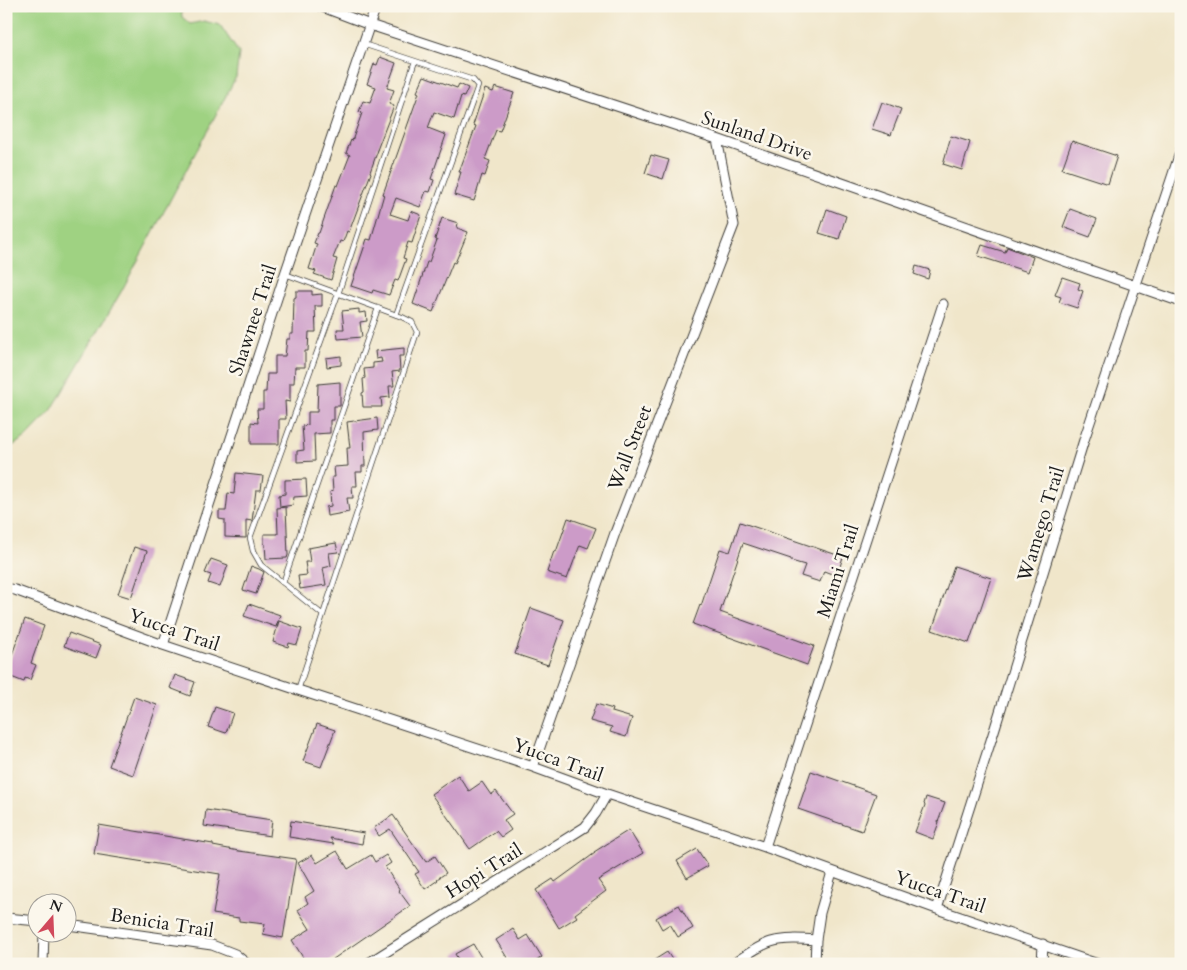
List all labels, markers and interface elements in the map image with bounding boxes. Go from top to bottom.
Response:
street label: Sunland Drive [698,105,816,167]
street label: Shawnee Trail [223,261,283,379]
street label: Wall Street [601,401,658,495]
street label: Wamego Trail [1011,463,1071,586]
street label: Miami Trail [811,521,865,621]
street label: Yucca Trail [125,602,223,658]
street label: Yucca Trail [509,732,607,788]
street label: Hopi Trail [441,837,527,905]
street label: Yucca Trail [891,864,989,920]
north arrow [28,892,78,942]
text: N [47,895,65,917]
street label: Benicia Trail [108,902,216,944]

